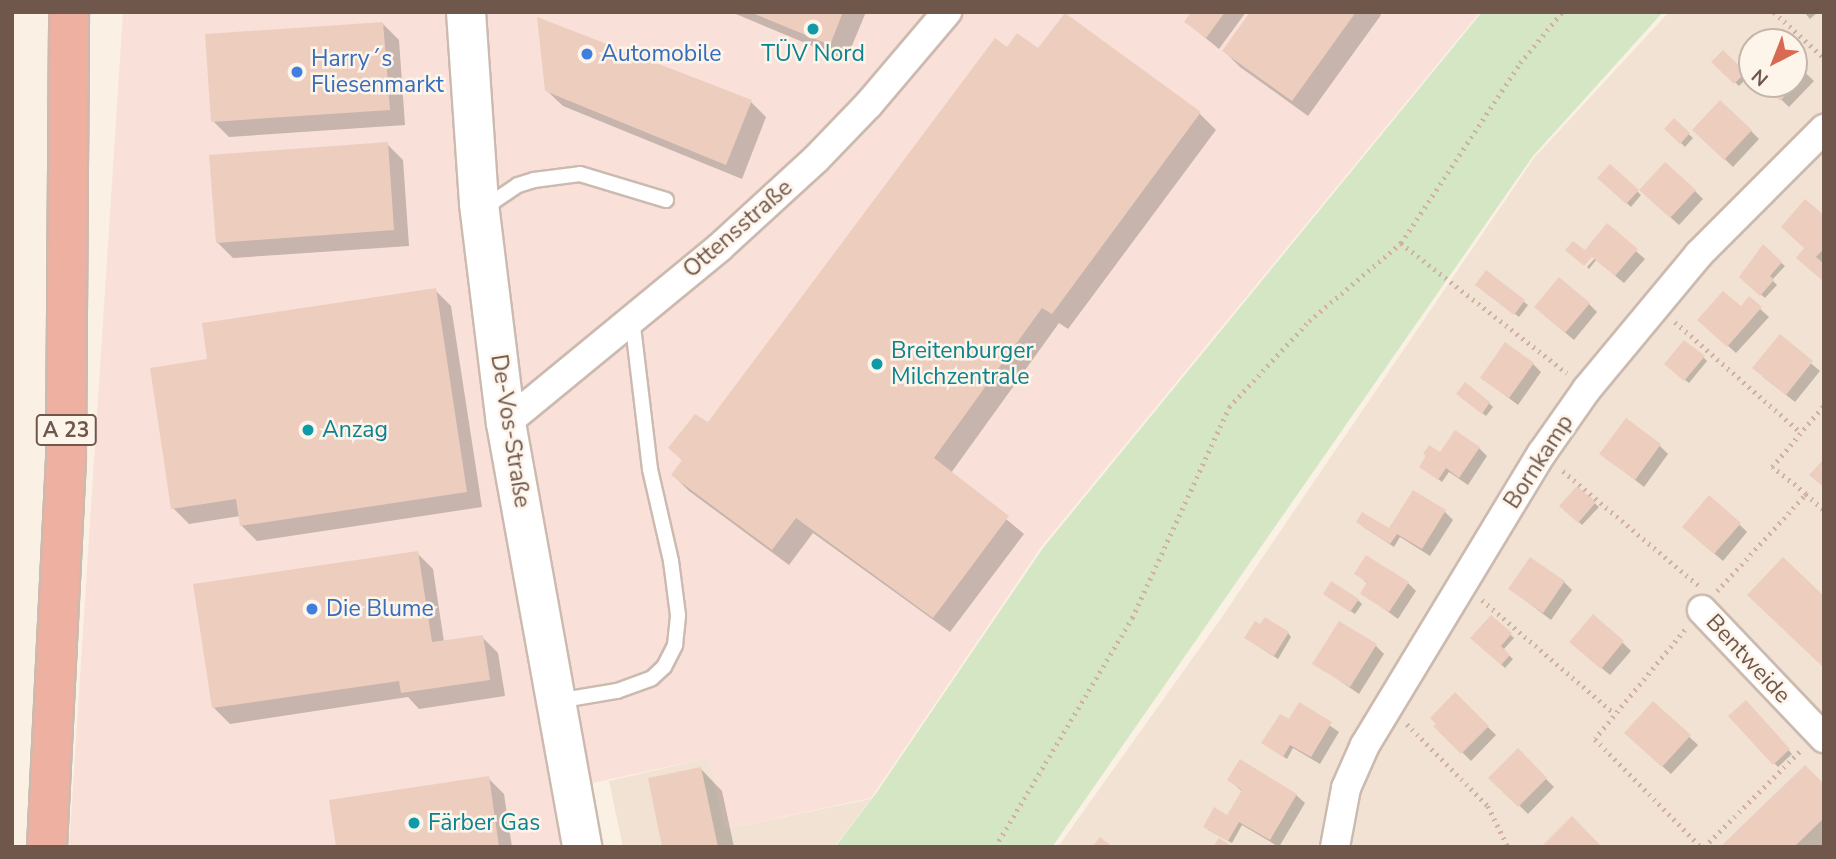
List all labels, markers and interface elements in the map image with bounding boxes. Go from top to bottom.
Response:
marker: TÜV Nord [805,21,821,37]
north arrow [1738,28,1808,98]
place label: Automobile [601,40,722,68]
place label: TÜV Nord [761,40,865,68]
place label: Harry´s Fliesenmarkt [311,45,444,99]
marker: Automobile [579,46,595,62]
text: N [1746,63,1774,92]
marker: Harry´s Fliesenmarkt [289,64,305,80]
street label: Ottensstraße [678,174,798,284]
place label: Breitenburger Milchzentrale [891,337,1034,391]
street label: De-Vos-Straße [484,352,536,510]
marker: Breitenburger Milchzentrale [869,356,885,372]
street label: Bornkamp [1498,410,1580,514]
road number: A 23 [34,412,98,448]
place label: Anzag [322,416,388,444]
marker: Anzag [300,422,316,438]
place label: Die Blume [326,595,434,623]
marker: Die Blume [304,601,320,617]
street label: Bentweide [1700,609,1796,709]
place label: Färber Gas [428,809,540,837]
marker: Färber Gas [406,815,422,831]

